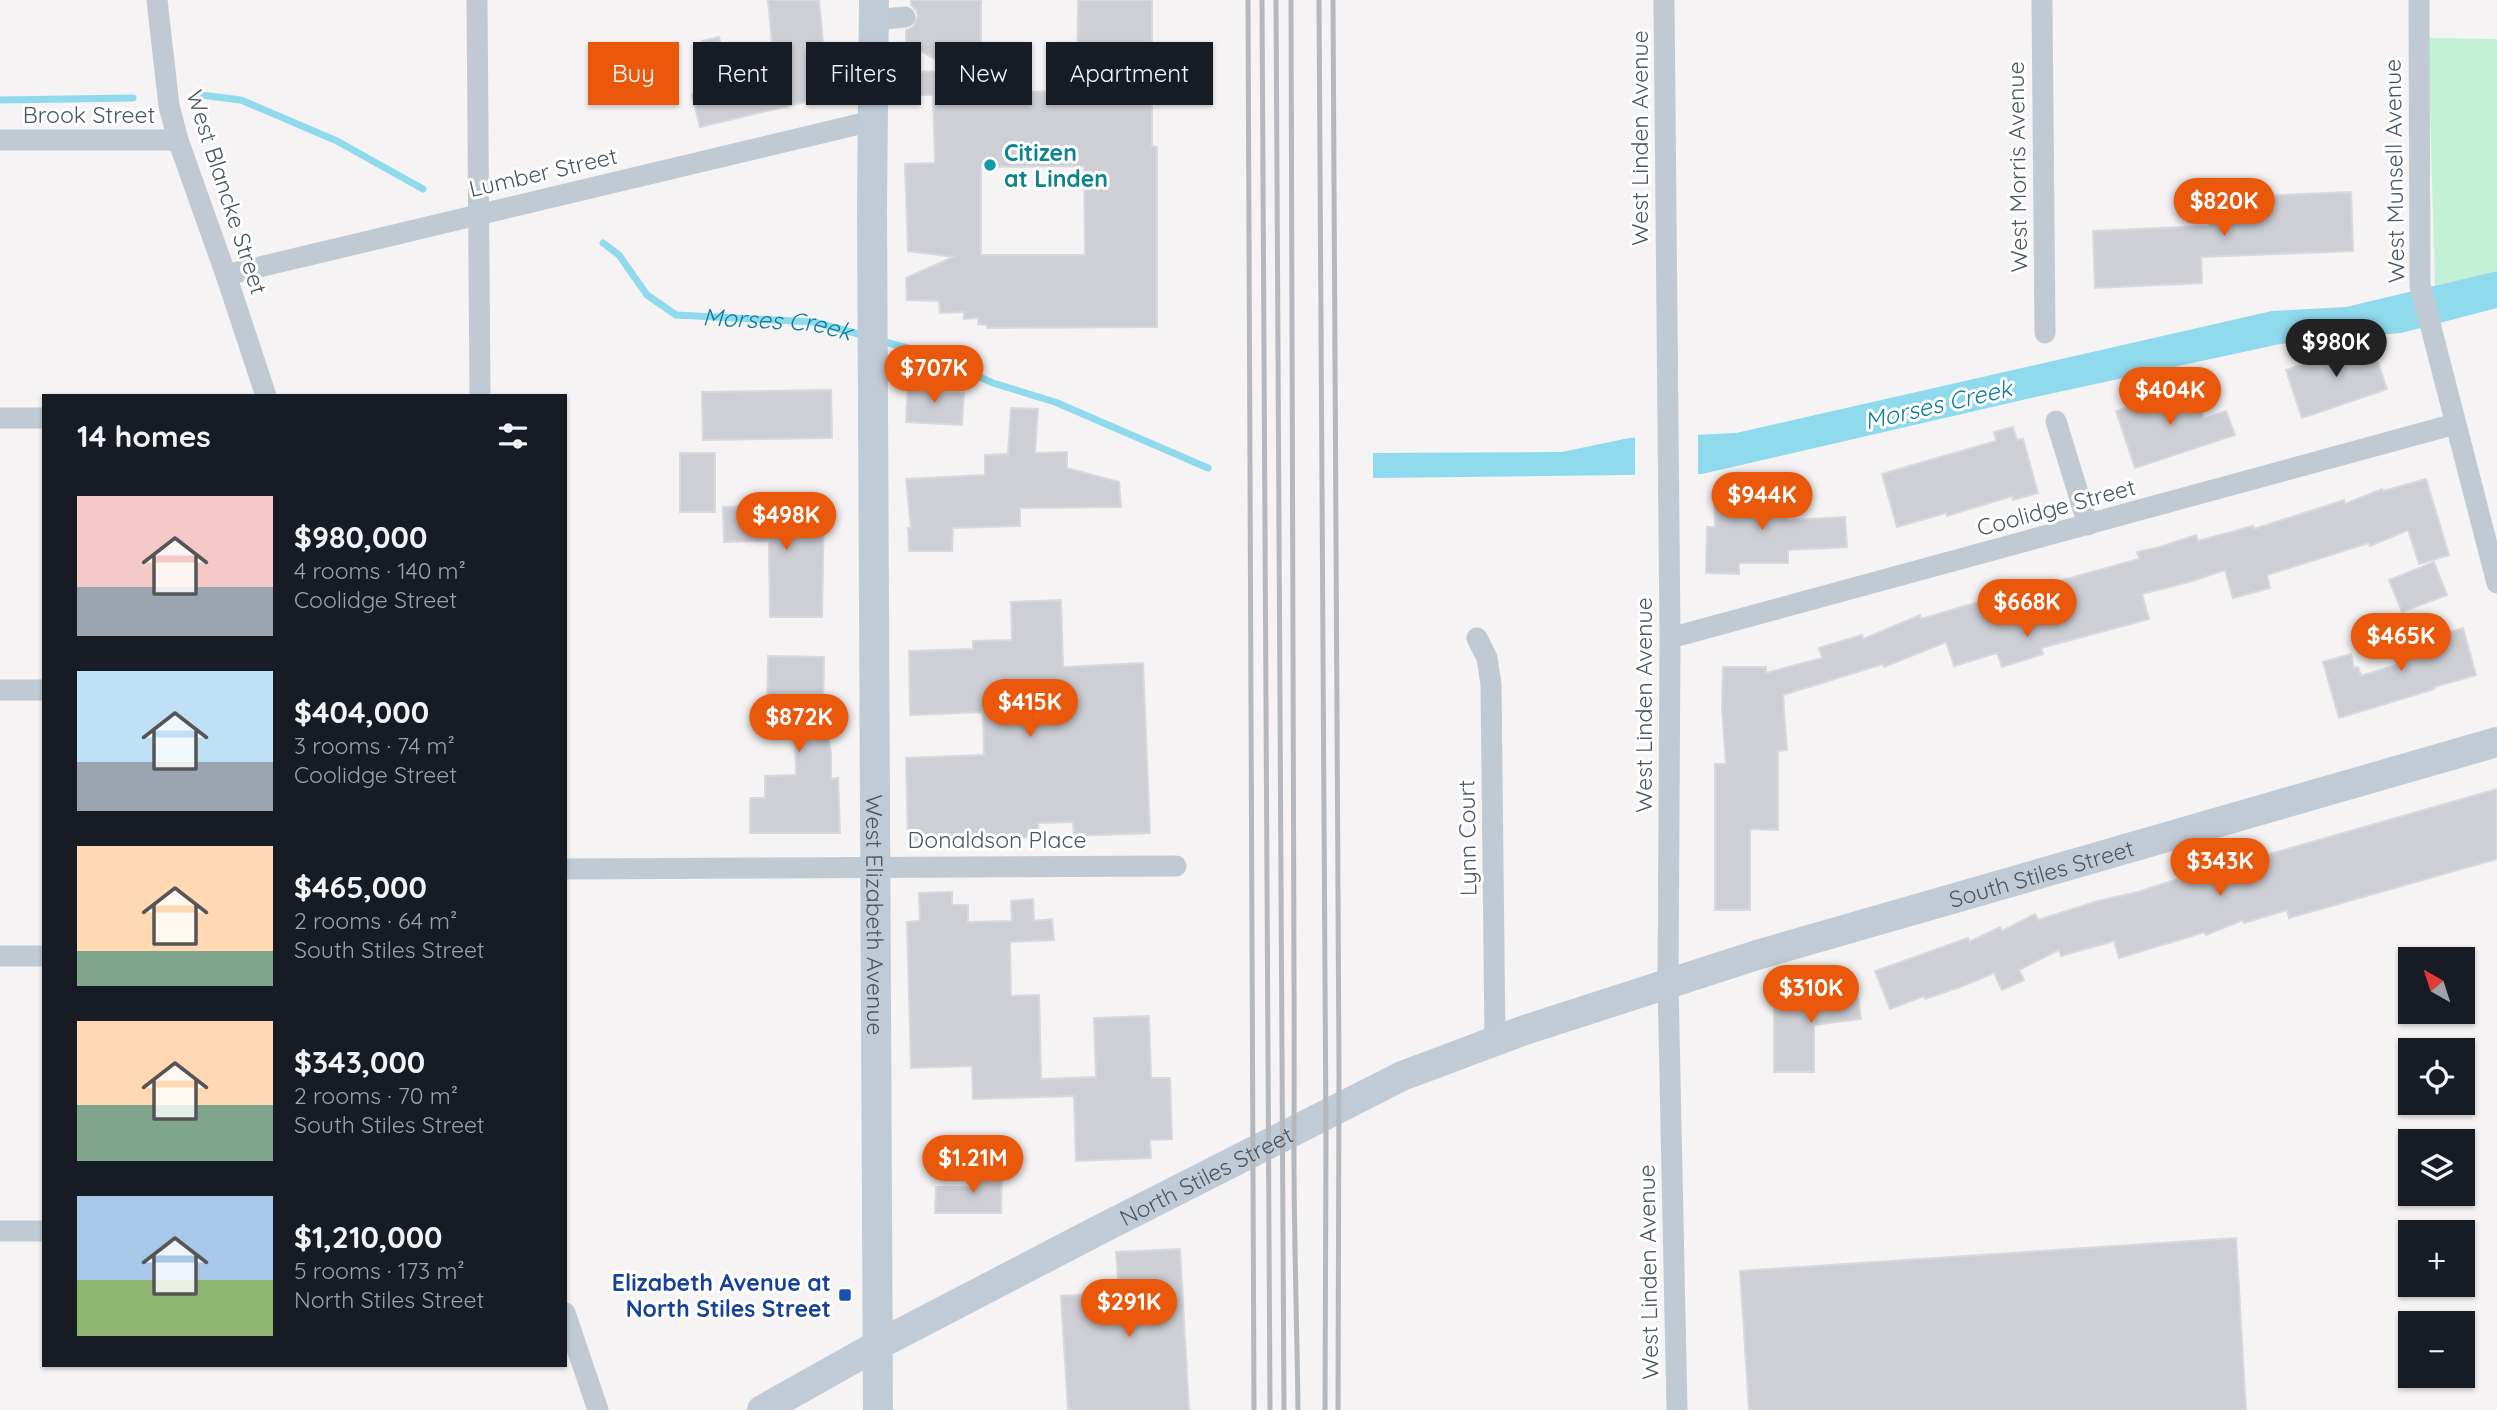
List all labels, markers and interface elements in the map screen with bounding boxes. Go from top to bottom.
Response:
street label: West Linden Avenue [1625,30,1654,246]
chip: Buy [588,42,679,105]
chip: Rent [693,42,792,105]
chip: Filters [806,42,921,105]
chip: New [935,42,1032,105]
chip: Apartment [1046,42,1213,105]
street label: West Munsell Avenue [2378,59,2410,283]
street label: West Morris Avenue [2001,61,2033,273]
street label: West Blancke Street [180,86,274,298]
street label: Brook Street [23,100,155,129]
place label: Citizen at Linden [1004,138,1108,193]
street label: Lumber Street [466,141,620,203]
marker: Citizen at Linden [982,157,998,173]
pin: $820K [2175,178,2273,238]
text: $820K [2190,186,2258,215]
water label: Morses Creek [702,301,858,347]
pin: $980K [2287,320,2385,379]
text: $980K [2302,327,2370,356]
pin: $707K [885,346,983,405]
text: $707K [900,353,968,382]
pin: $404K [2121,368,2219,427]
water label: Morses Creek [1861,372,2017,436]
text: $404K [2135,375,2205,404]
text: 14 homes [77,417,211,455]
icon: filters [494,417,532,455]
pin: $944K [1713,472,1811,532]
street label: Coolidge Street [1974,472,2139,542]
text: $944K [1728,480,1796,509]
pin: $498K [737,492,835,552]
text: $498K [752,500,820,529]
text: $980,000 [294,518,427,556]
icon: home [133,524,217,608]
text: 4 rooms · 140 m² [294,556,466,585]
pin: $668K [1978,580,2076,639]
text: Coolidge Street [294,585,457,614]
text: $668K [1994,587,2060,616]
street label: West Linden Avenue [1629,597,1658,813]
pin: $465K [2352,614,2450,673]
text: $465K [2367,621,2435,650]
pin: $415K [981,680,1079,739]
text: $415K [998,687,1062,716]
text: $404,000 [294,693,429,731]
pin: $872K [750,694,848,754]
icon: home [133,699,217,783]
text: $872K [765,702,833,731]
text: 3 rooms · 74 m² [294,731,455,760]
text: Coolidge Street [294,760,457,789]
street label: Lynn Court [1451,779,1483,896]
street label: West Elizabeth Avenue [860,794,891,1035]
street label: Donaldson Place [908,825,1086,854]
street label: South Stiles Street [1946,833,2137,913]
pin: $343K [2171,838,2269,898]
text: $343K [2186,846,2254,875]
text: $465,000 [294,868,427,906]
icon: home [133,874,217,958]
text: 2 rooms · 64 m² [294,906,457,935]
text: South Stiles Street [294,935,485,964]
north arrow [2398,947,2474,1024]
map controls [2398,947,2475,1388]
pin: $310K [1762,965,1860,1025]
text: $310K [1779,973,1843,1002]
button: locate [2398,1038,2475,1115]
text: $343,000 [294,1043,425,1081]
icon: home [133,1049,217,1133]
text: 2 rooms · 70 m² [294,1081,458,1110]
text: South Stiles Street [294,1110,485,1139]
street label: North Stiles Street [1114,1120,1298,1232]
button: layers [2398,1129,2475,1206]
pin: $1.21M [916,1136,1030,1195]
text: $1.21M [938,1143,1008,1172]
street label: West Linden Avenue [1632,1164,1664,1380]
text: $1,210,000 [294,1218,443,1256]
button: + [2398,1220,2475,1297]
icon: home [133,1224,217,1308]
text: 5 rooms · 173 m² [294,1256,465,1285]
place label: Elizabeth Avenue at North Stiles Street [612,1268,831,1323]
pin: $291K [1080,1280,1178,1339]
text: North Stiles Street [294,1285,484,1314]
marker: Elizabeth Avenue at North Stiles Street [837,1287,853,1303]
text: $291K [1097,1287,1161,1316]
button: − [2398,1311,2475,1388]

